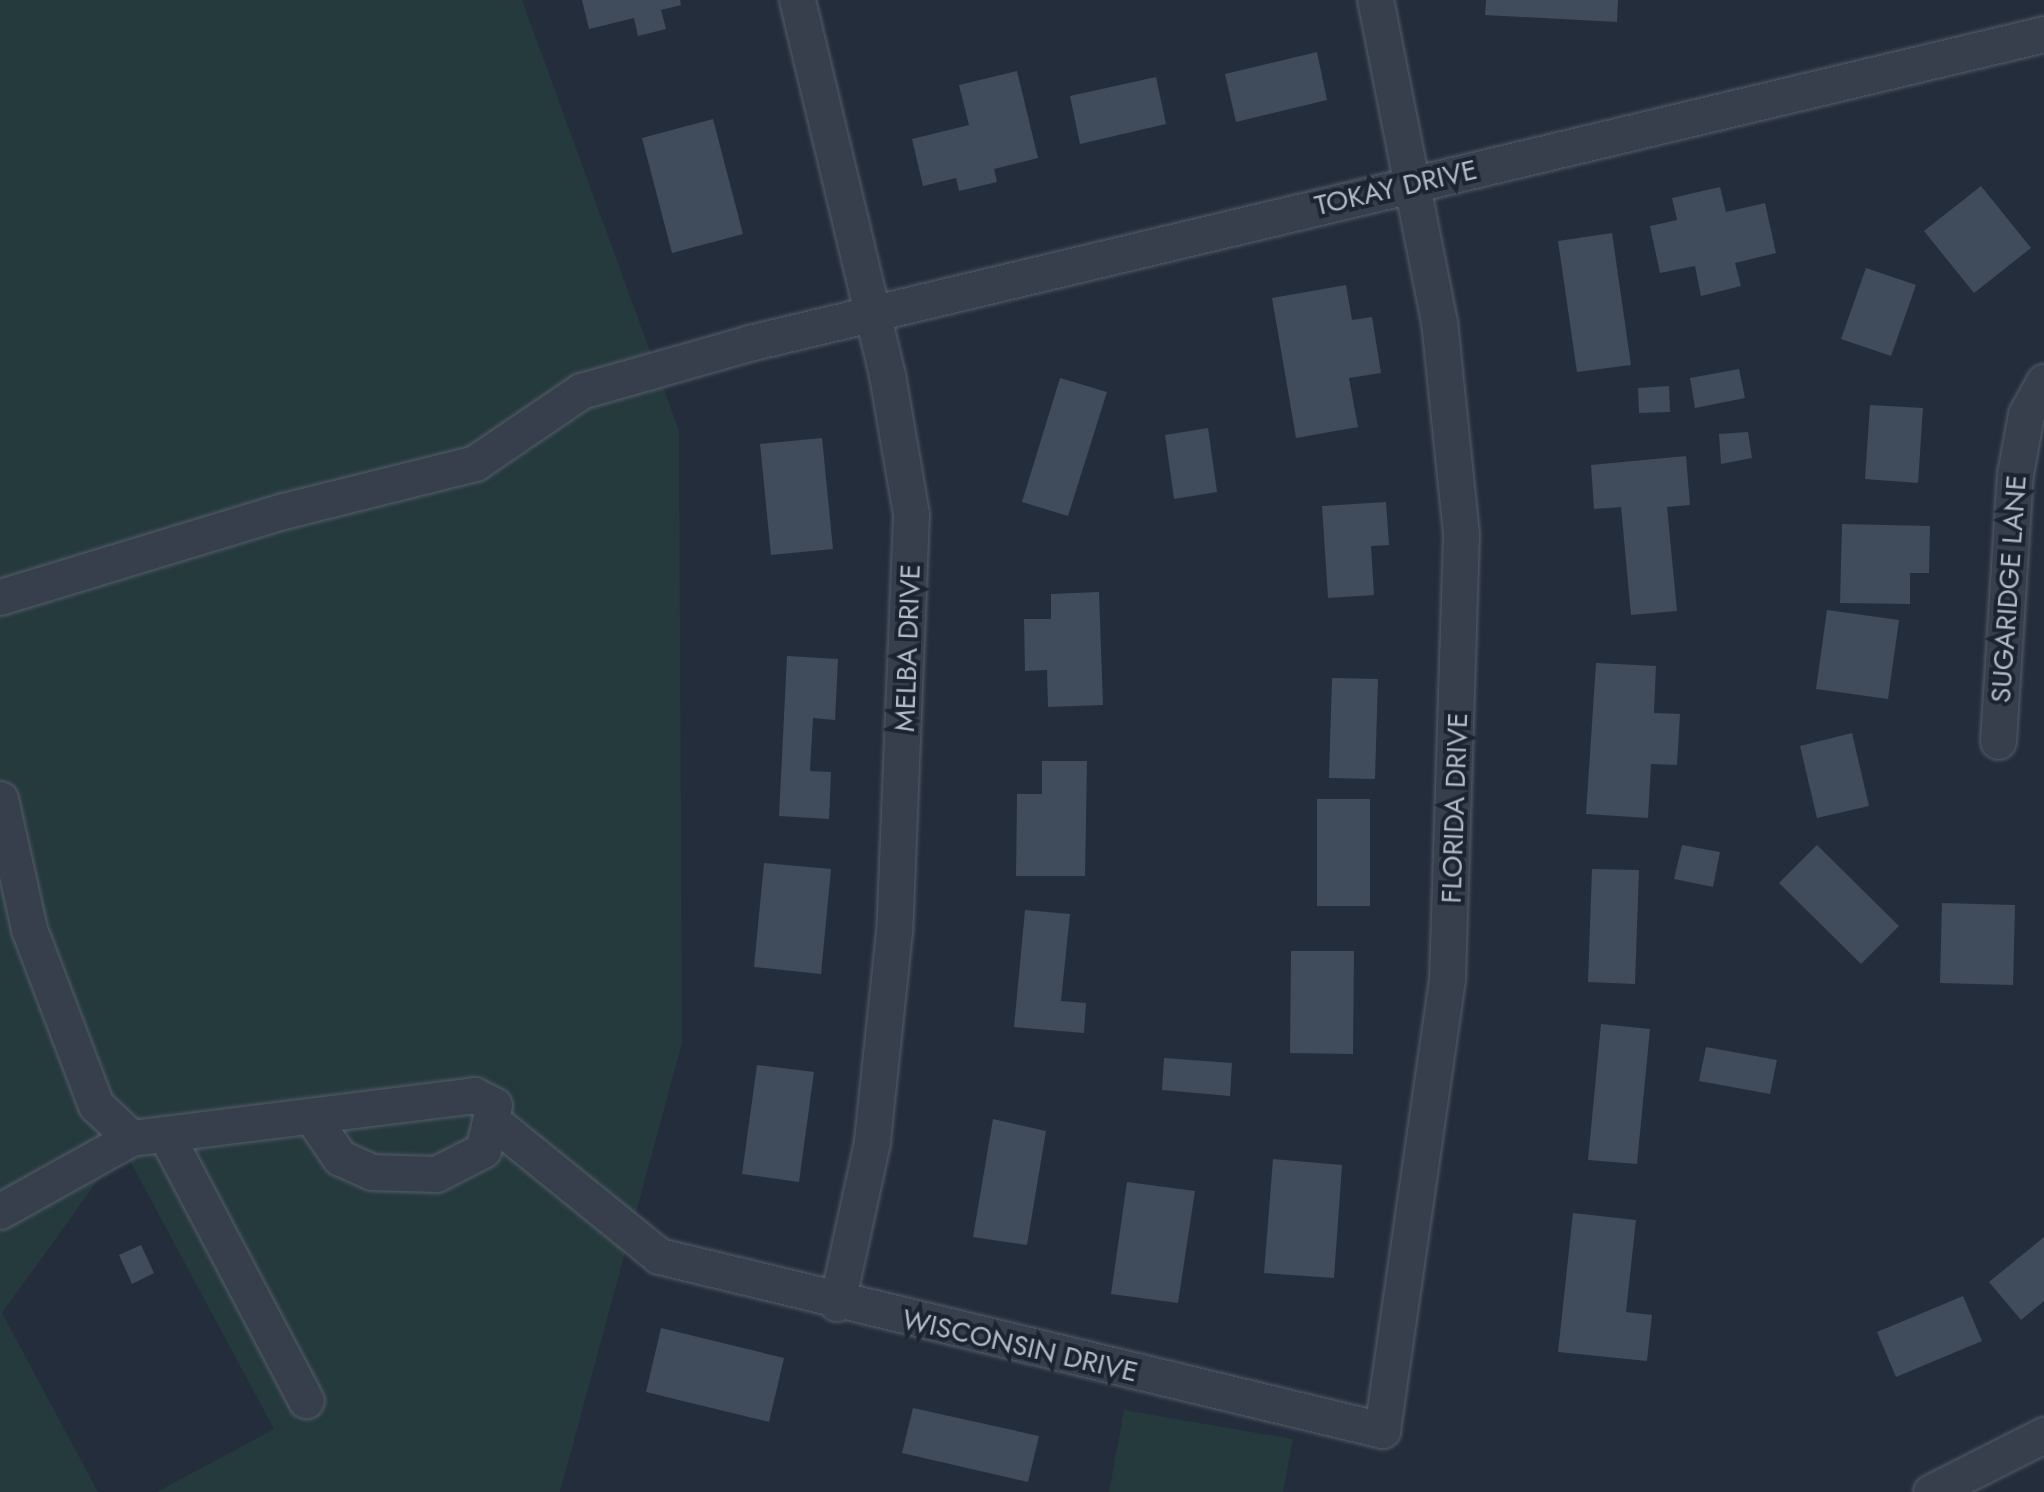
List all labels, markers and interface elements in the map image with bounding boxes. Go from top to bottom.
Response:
street label: TOKAY DRIVE [1312,153,1480,223]
street label: SUGARIDGE LANE [1984,474,2034,704]
street label: MELBA DRIVE [888,563,928,733]
street label: FLORIDA DRIVE [1435,712,1475,904]
street label: WISCONSIN DRIVE [899,1303,1141,1389]

